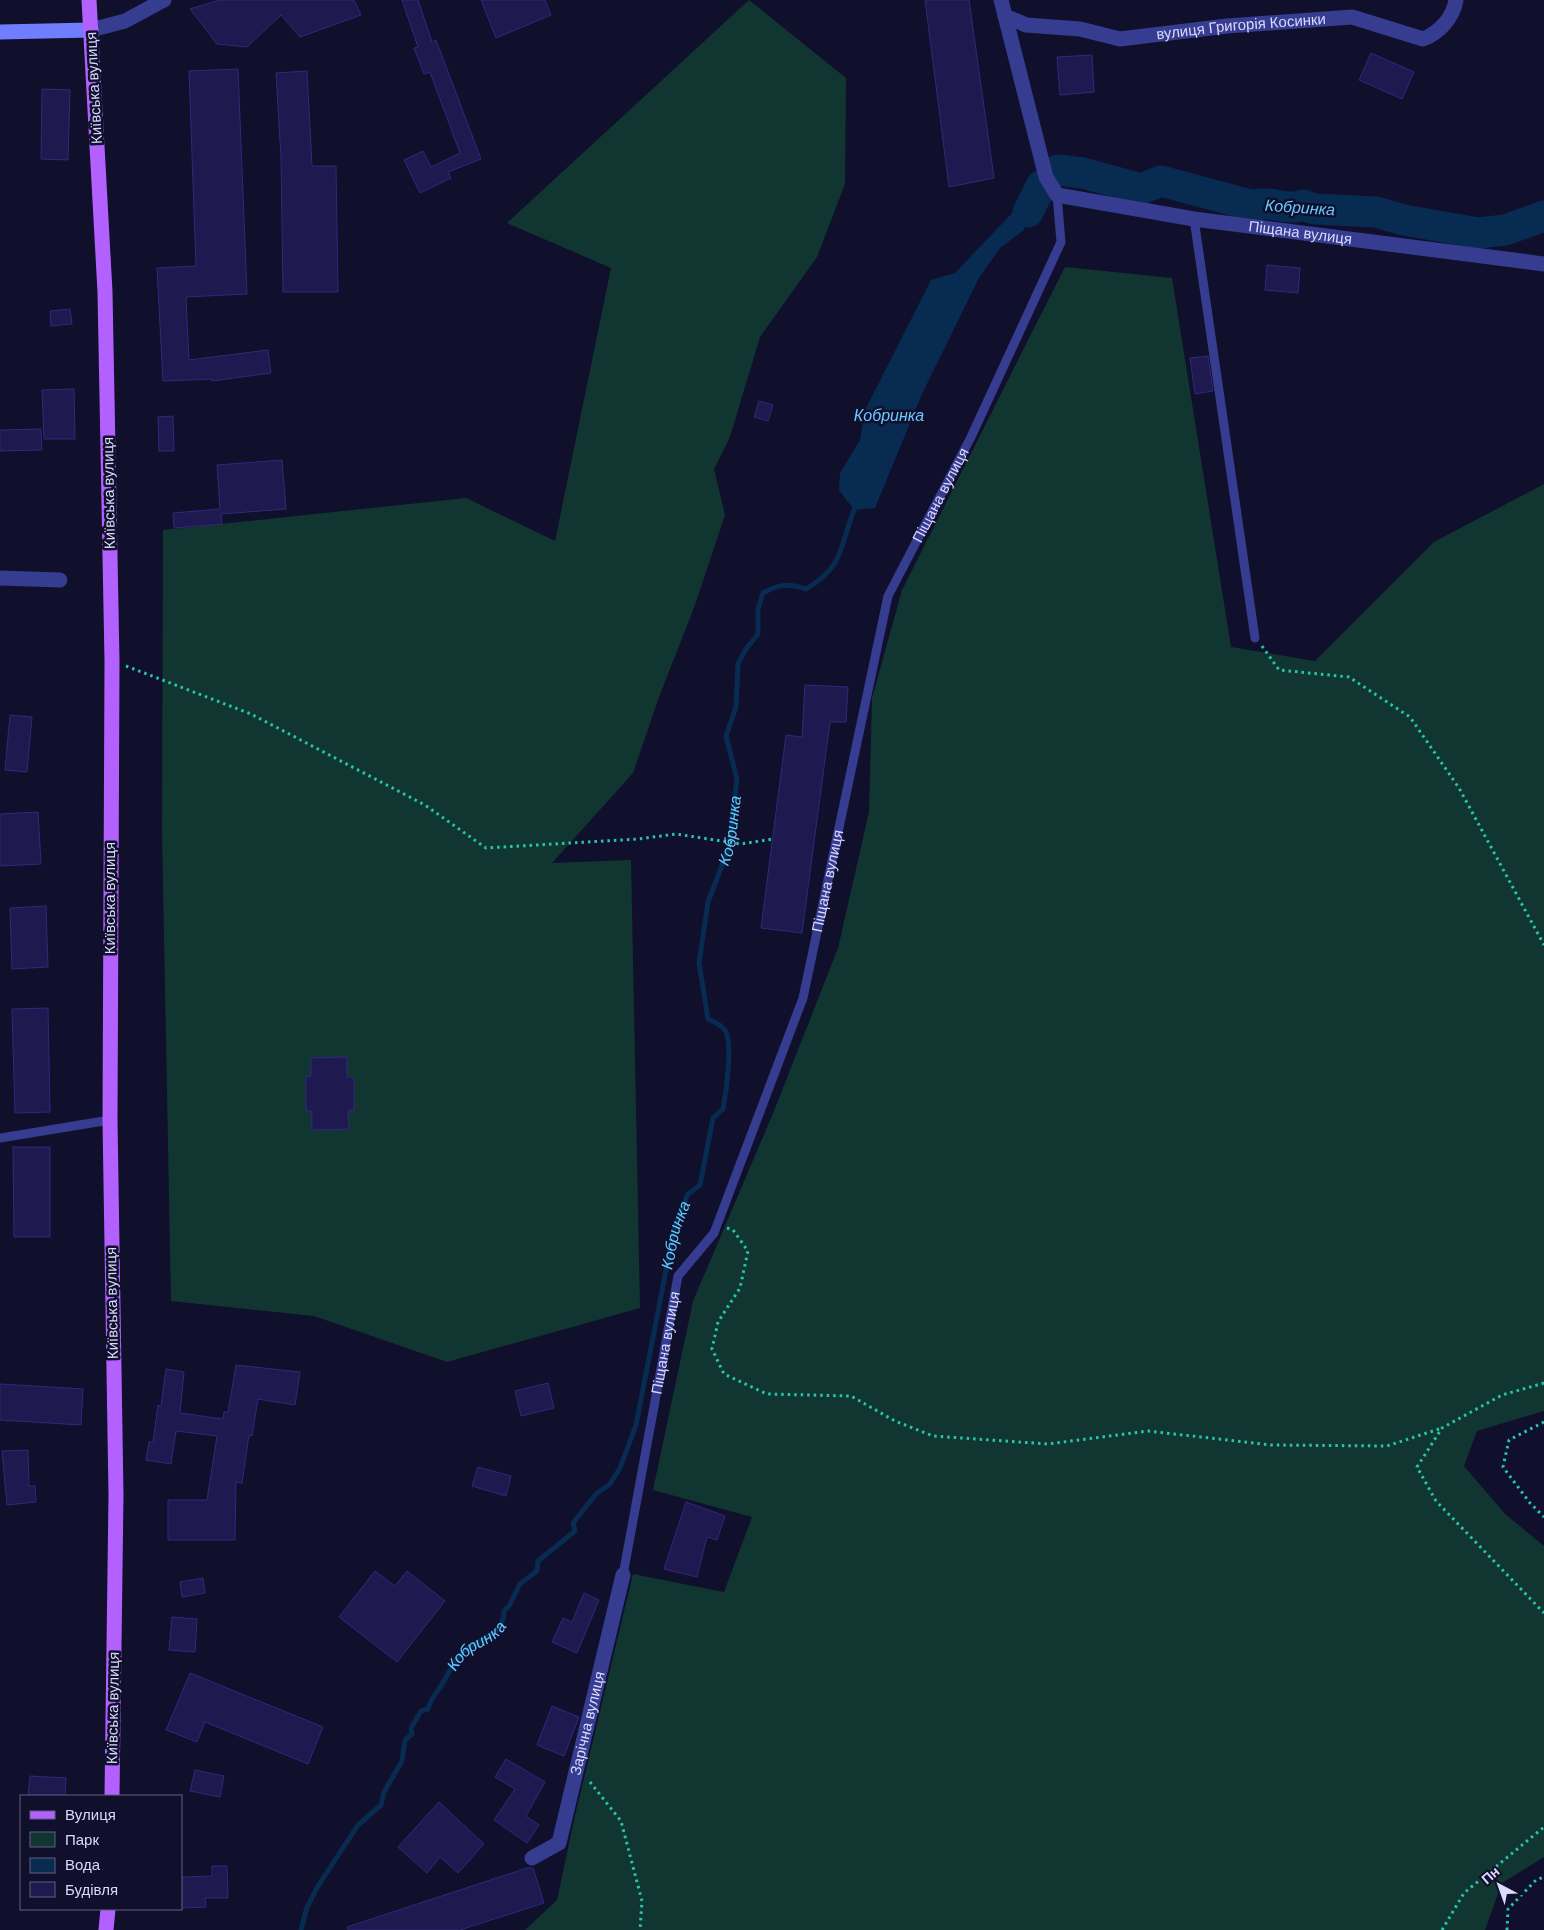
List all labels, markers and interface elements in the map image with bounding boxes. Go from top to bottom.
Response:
street label: вулиця Григорія Косинки [1155,9,1327,45]
street label: Київська вулиця [81,31,107,145]
water label: Кобринка [1264,195,1336,220]
street label: Піщана вулиця [1247,216,1353,249]
water label: Кобринка [854,405,924,426]
street label: Київська вулиця [98,437,120,549]
street label: Піщана вулиця [908,444,974,546]
water label: Кобринка [713,794,746,868]
street label: Піщана вулиця [807,828,848,934]
street label: Київська вулиця [100,842,120,954]
water label: Кобринка [656,1198,695,1271]
street label: Київська вулиця [101,1247,123,1359]
street label: Піщана вулиця [646,1290,685,1396]
water label: Кобринка [442,1617,511,1675]
street label: Київська вулиця [102,1652,124,1764]
street label: Зарічна вулиця [566,1669,610,1777]
legend [20,1795,182,1910]
text: Вулиця [65,1805,116,1825]
text: Парк [65,1830,99,1850]
text: Вода [65,1855,101,1875]
north arrow [1474,1860,1524,1910]
text: Пн [1478,1862,1503,1888]
text: Будівля [65,1880,118,1900]

